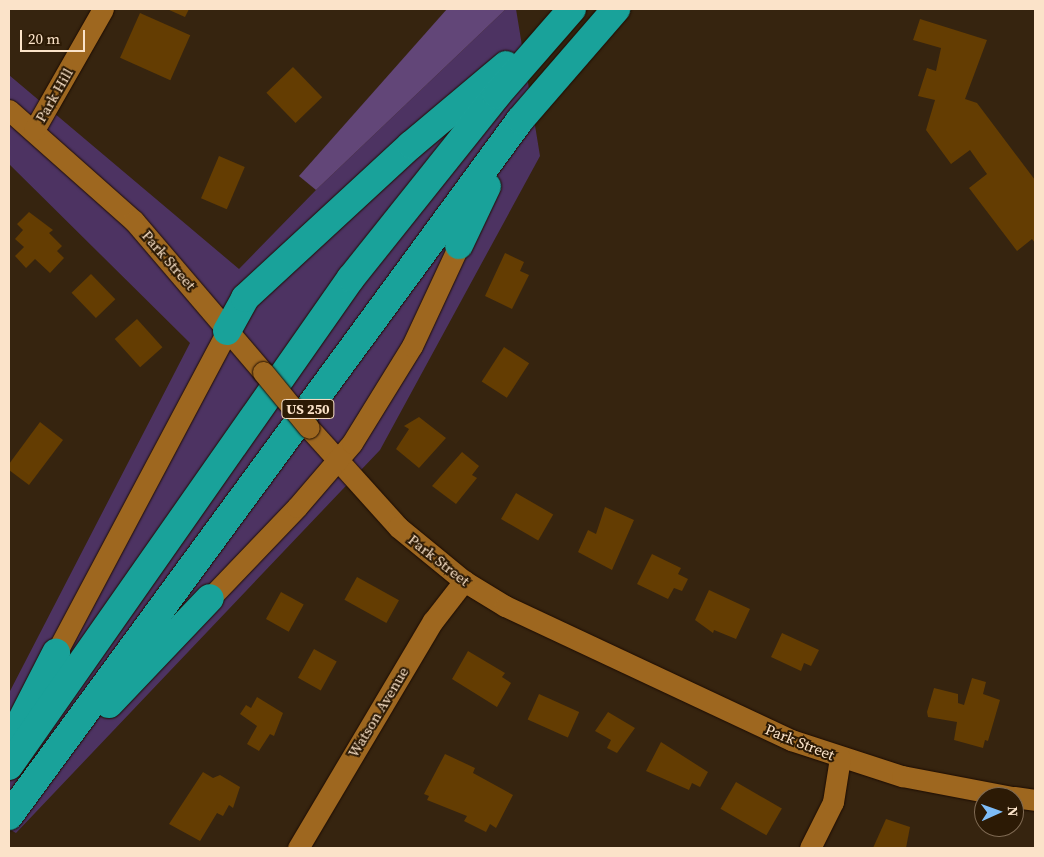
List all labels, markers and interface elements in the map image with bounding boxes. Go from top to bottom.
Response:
scale bar [22,20,88,52]
text: 20 m [28,28,60,49]
street label: Park Hill [31,65,77,125]
street label: Park Street [138,227,200,293]
road number: US 250 [280,398,336,420]
street label: Park Street [405,530,473,590]
street label: Watson Avenue [344,663,412,761]
street label: Park Street [763,720,837,764]
north arrow [974,787,1024,837]
text: N [1003,806,1023,817]

